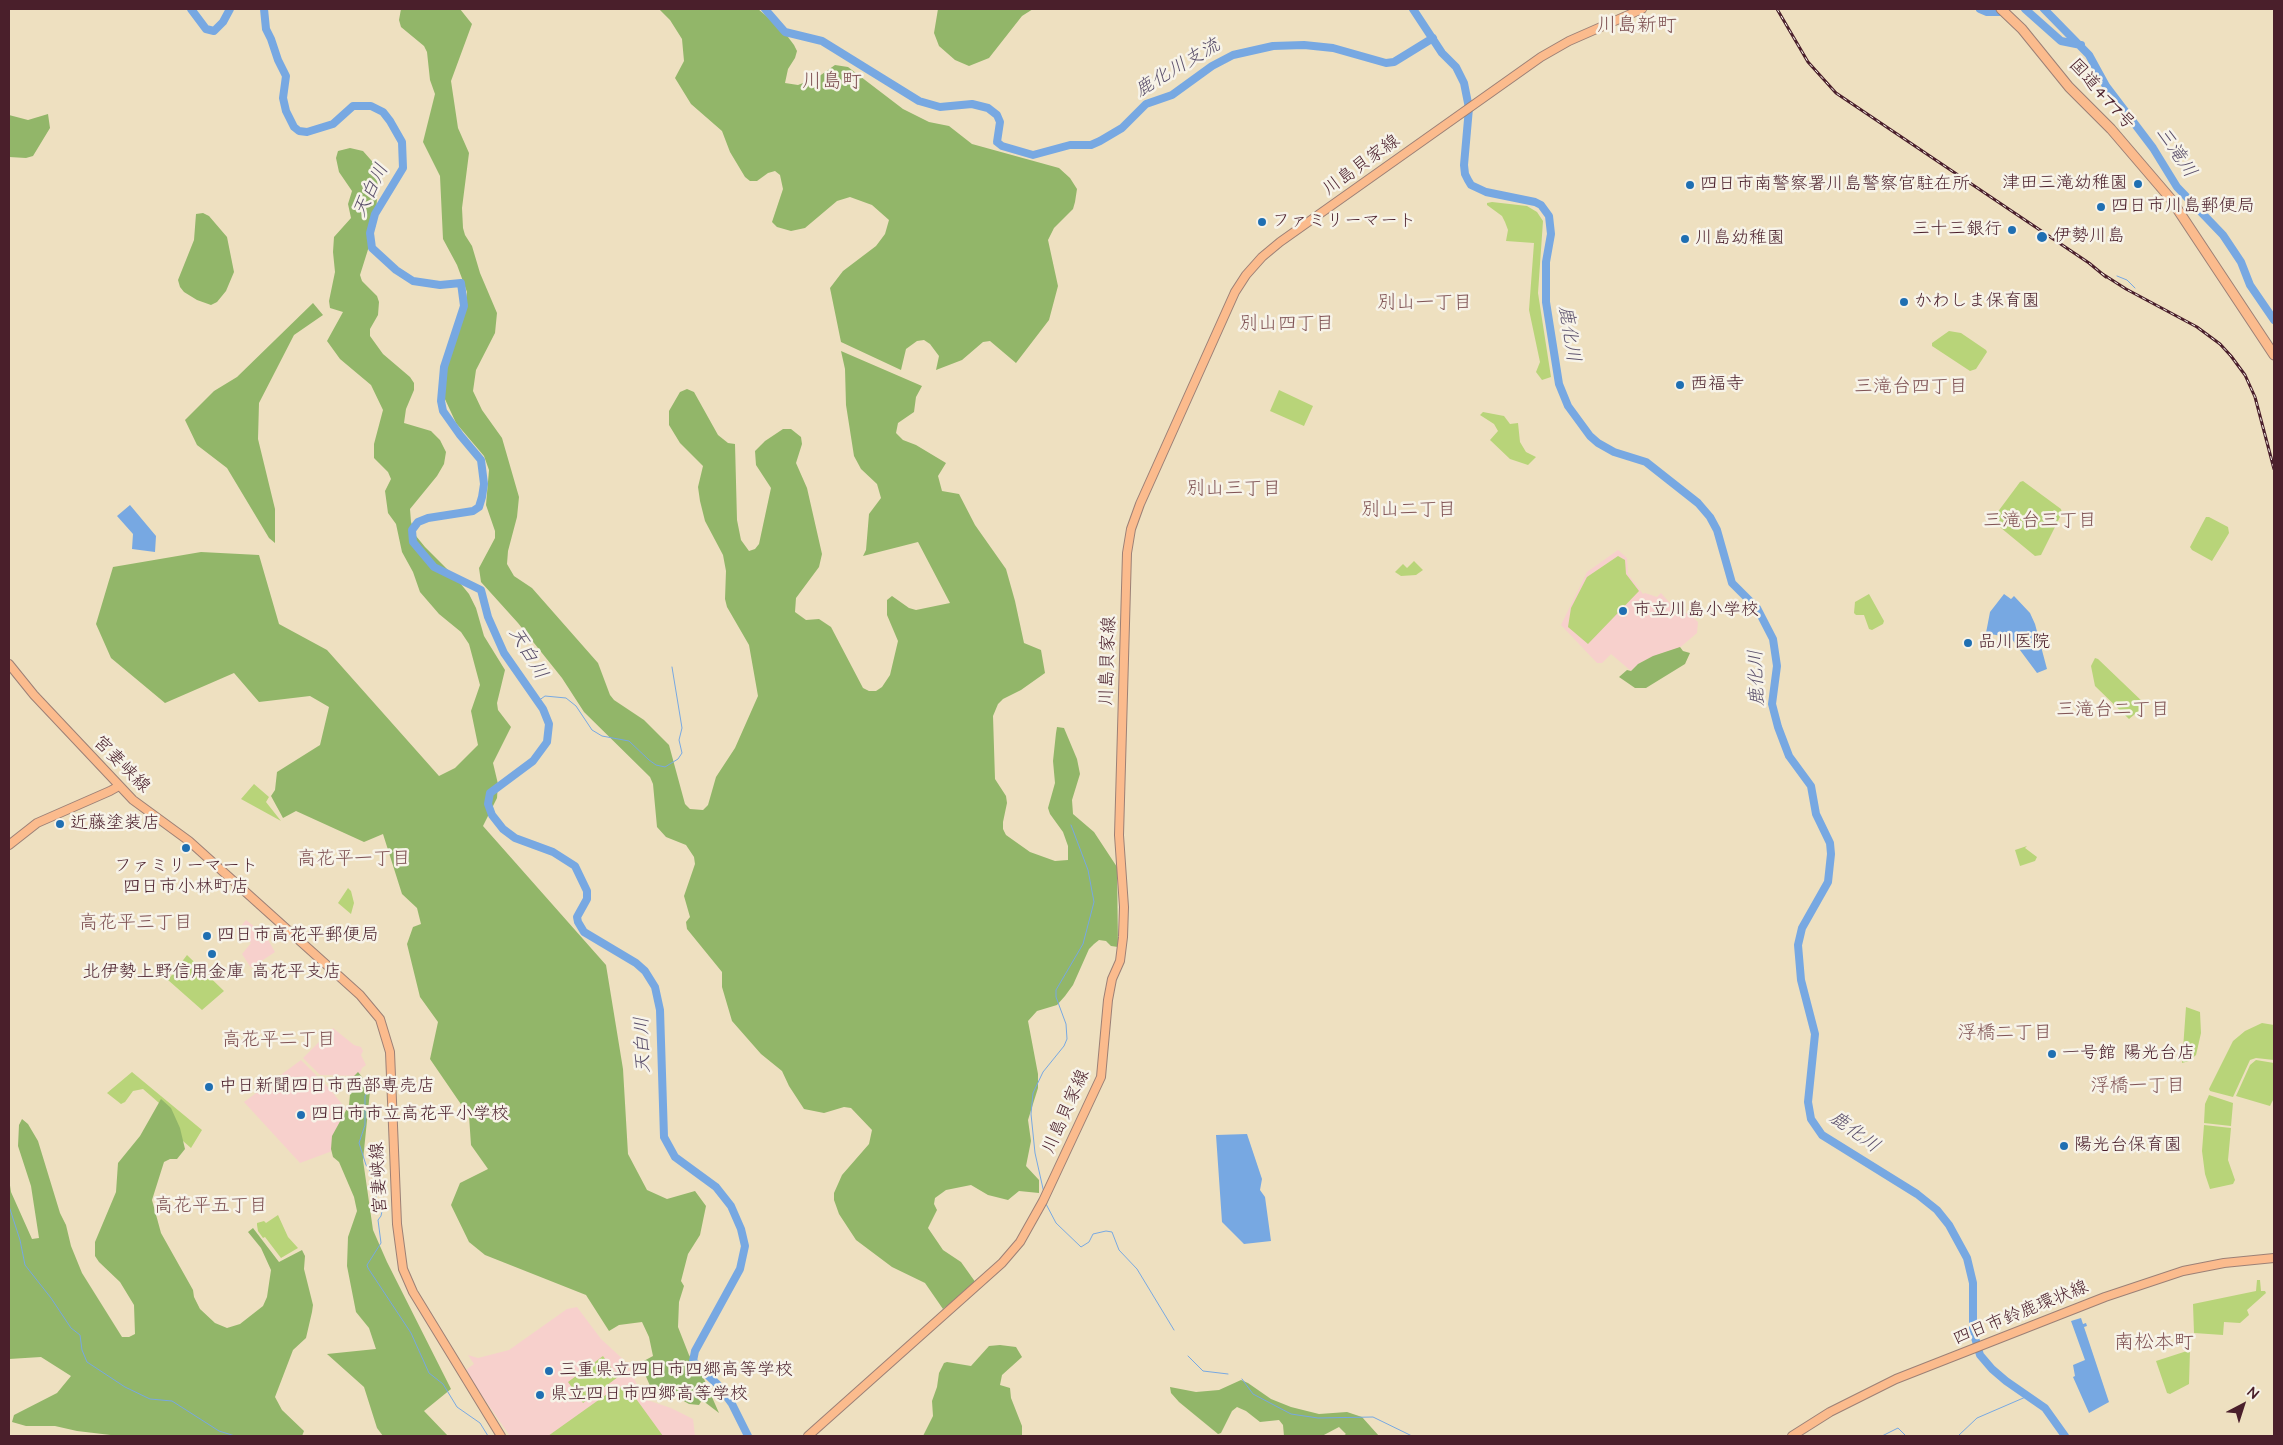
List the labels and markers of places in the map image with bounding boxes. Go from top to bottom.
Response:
place label: 津田三滝幼稚園 [2002,173,2128,195]
place label: 四日市南警察署川島警察官駐在所 [1700,174,1970,196]
marker: 津田三滝幼稚園 [2132,178,2144,190]
marker: 四日市南警察署川島警察官駐在所 [1684,179,1696,191]
place label: 四日市川島郵便局 [2111,196,2255,218]
marker: 四日市川島郵便局 [2095,201,2107,213]
place label: ファミリーマート [1272,211,1416,233]
marker: ファミリーマート [1256,216,1268,228]
place label: 三十三銀行 [1912,219,2002,241]
marker: 三十三銀行 [2006,224,2018,236]
place label: 伊勢川島 [2053,226,2125,248]
place label: 川島幼稚園 [1695,228,1785,250]
marker: 伊勢川島 [2035,230,2049,244]
marker: 川島幼稚園 [1679,233,1691,245]
place label: かわしま保育園 [1914,291,2040,313]
marker: かわしま保育園 [1898,296,1910,308]
place label: 西福寺 [1690,374,1744,396]
marker: 西福寺 [1674,379,1686,391]
place label: 市立川島小学校 [1633,600,1759,622]
marker: 市立川島小学校 [1617,605,1629,617]
place label: 品川医院 [1978,632,2050,654]
marker: 品川医院 [1962,637,1974,649]
place label: 近藤塗装店 [70,813,160,835]
marker: 近藤塗装店 [54,818,66,830]
marker: ファミリーマート 四日市小林町店 [180,842,192,854]
place label: ファミリーマート 四日市小林町店 [114,856,258,899]
place label: 四日市高花平郵便局 [217,925,379,947]
marker: 四日市高花平郵便局 [201,930,213,942]
marker: 北伊勢上野信用金庫 高花平支店 [206,948,218,960]
place label: 北伊勢上野信用金庫 高花平支店 [82,962,342,984]
place label: 一号館 陽光台店 [2062,1043,2195,1065]
marker: 一号館 陽光台店 [2046,1048,2058,1060]
place label: 中日新聞四日市西部専売店 [219,1076,435,1098]
marker: 中日新聞四日市西部専売店 [203,1081,215,1093]
place label: 四日市市立高花平小学校 [311,1104,509,1126]
marker: 四日市市立高花平小学校 [295,1109,307,1121]
place label: 陽光台保育園 [2074,1135,2182,1157]
marker: 陽光台保育園 [2058,1140,2070,1152]
place label: 三重県立四日市四郷高等学校 [559,1360,793,1382]
marker: 三重県立四日市四郷高等学校 [543,1365,555,1377]
place label: 県立四日市四郷高等学校 [550,1384,748,1406]
marker: 県立四日市四郷高等学校 [534,1389,546,1401]

